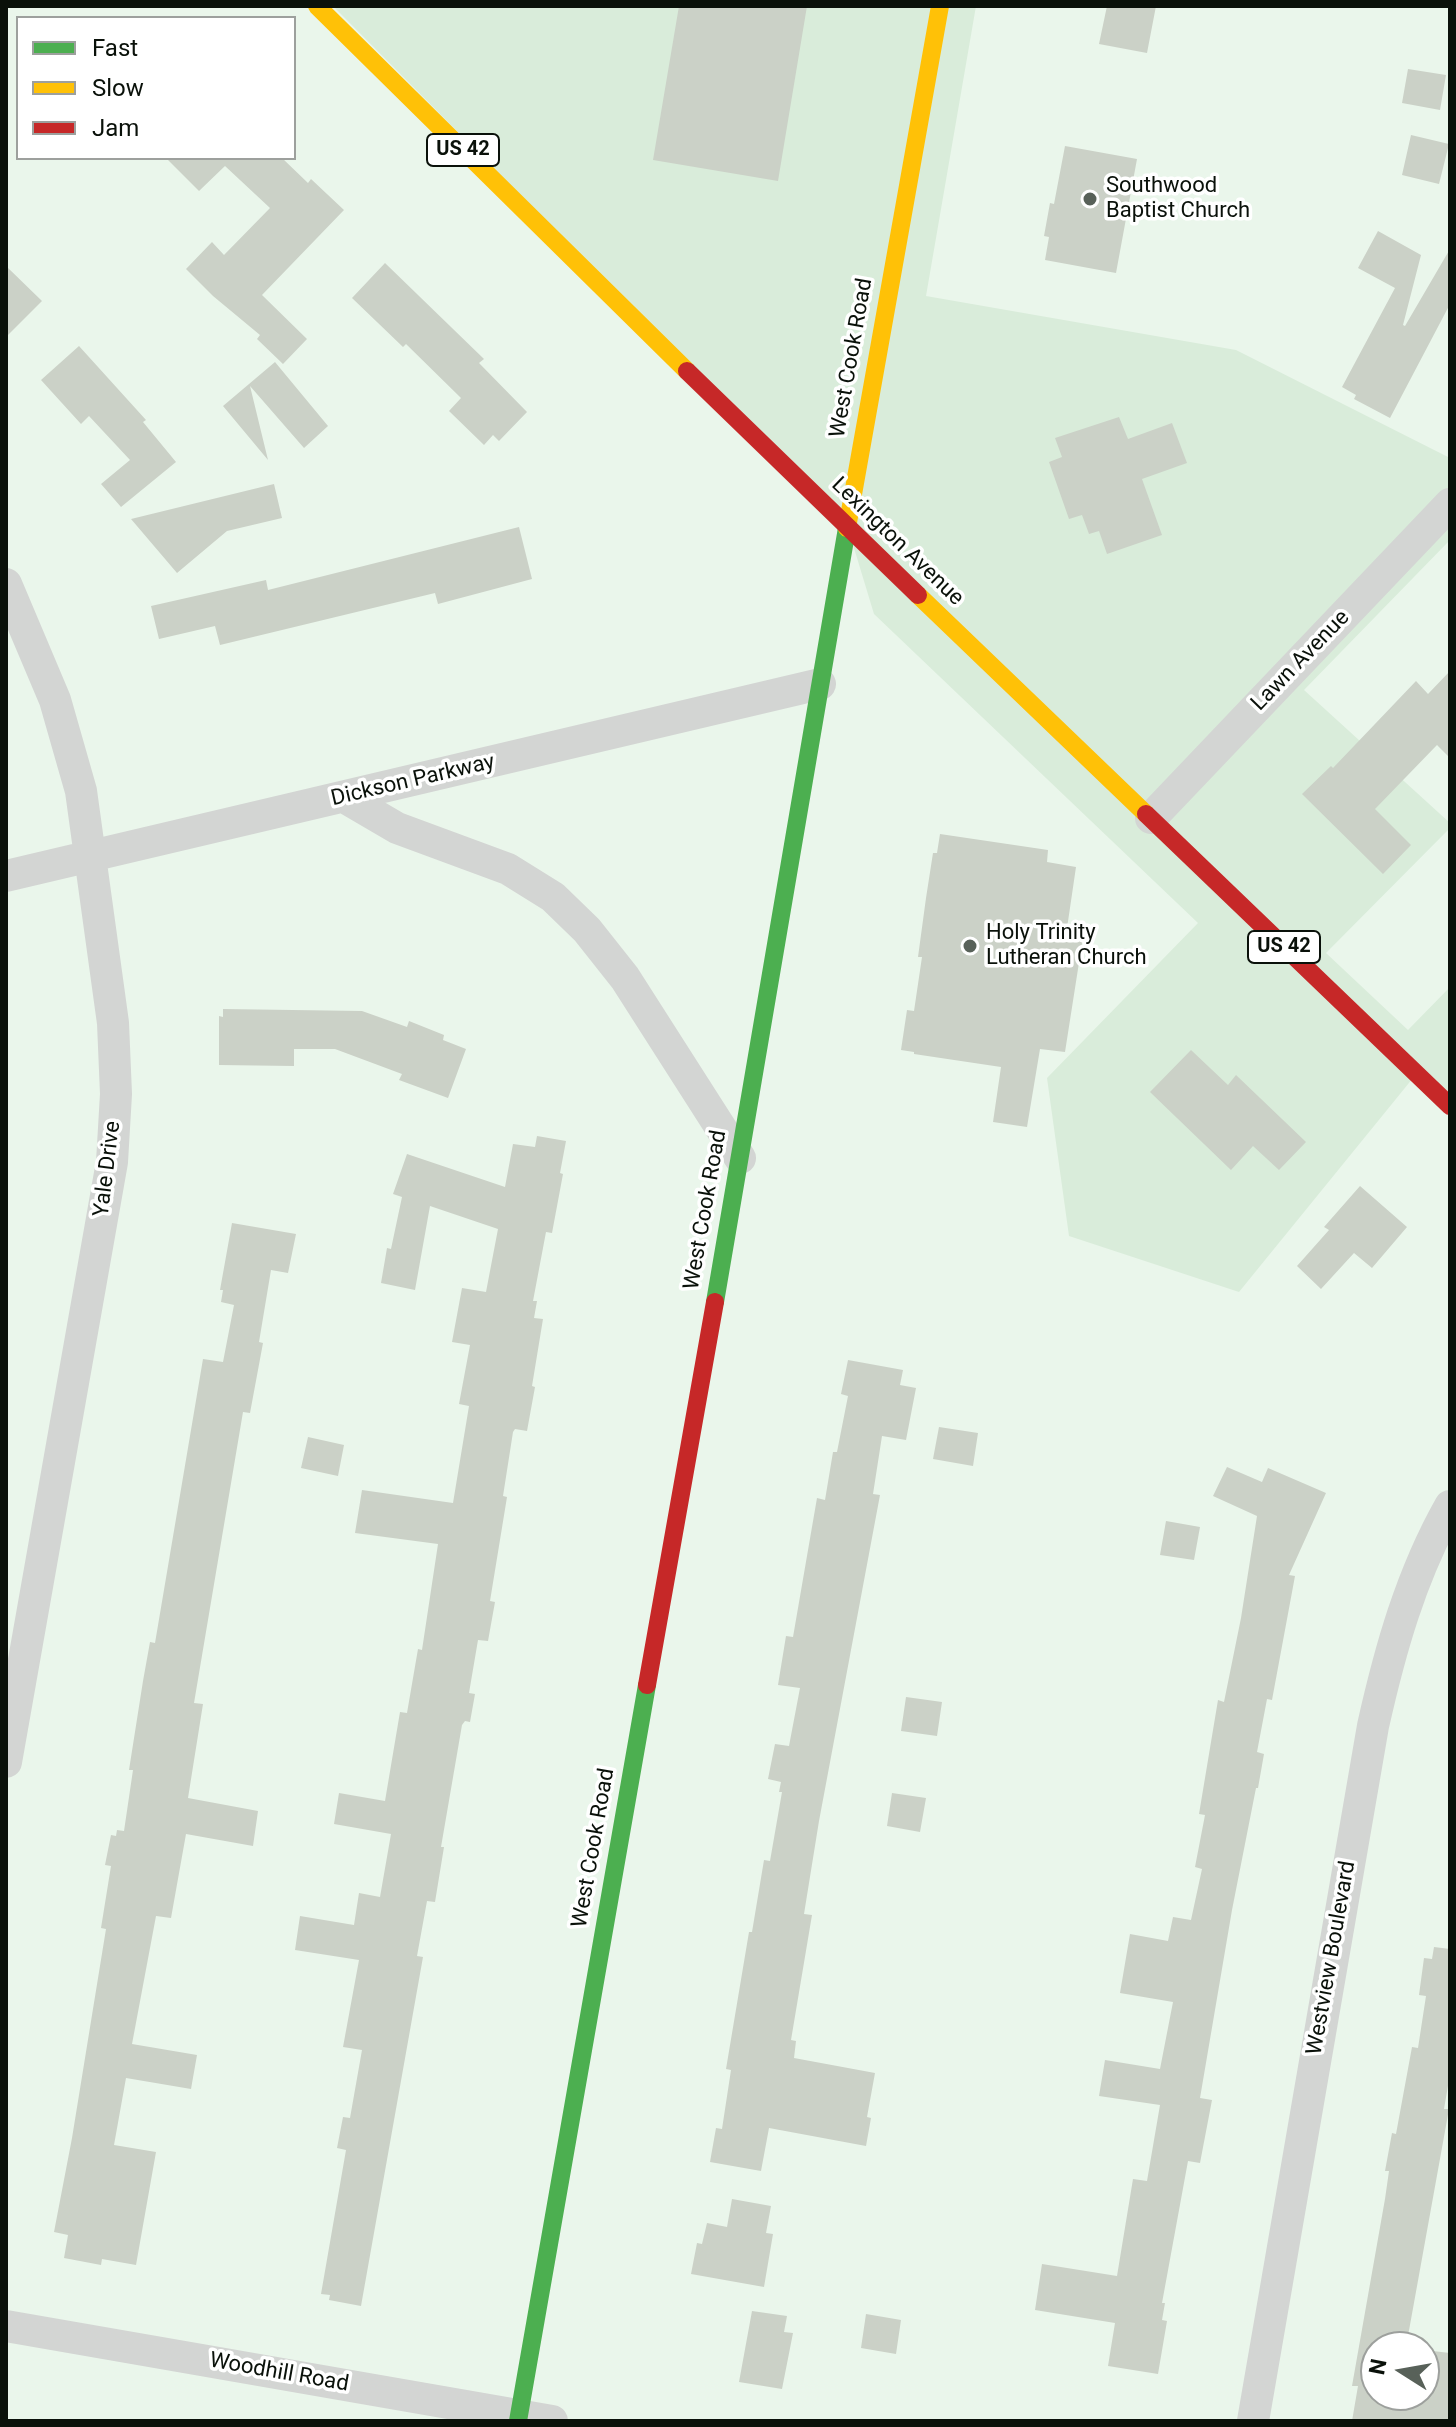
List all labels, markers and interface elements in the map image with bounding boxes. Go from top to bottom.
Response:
legend [16,16,296,160]
text: Fast [92,34,138,62]
text: Slow [92,74,144,102]
text: Jam [92,114,139,142]
road number: US 42 [427,134,499,166]
place label: Southwood Baptist Church [1106,173,1250,224]
marker: Southwood Baptist Church [1081,190,1099,208]
street label: West Cook Road [825,276,879,440]
street label: Lexington Avenue [825,472,969,612]
street label: Lawn Avenue [1246,605,1356,717]
street label: Dickson Parkway [329,749,497,813]
place label: Holy Trinity Lutheran Church [986,920,1147,972]
road number: US 42 [1248,931,1320,963]
marker: Holy Trinity Lutheran Church [961,937,979,955]
street label: Yale Drive [89,1120,127,1218]
street label: West Cook Road [679,1128,733,1292]
street label: West Cook Road [567,1766,621,1930]
street label: Westview Boulevard [1302,1859,1362,2057]
north arrow [1360,2331,1440,2411]
street label: Woodhill Road [207,2348,351,2398]
text: N [1364,2357,1392,2377]

